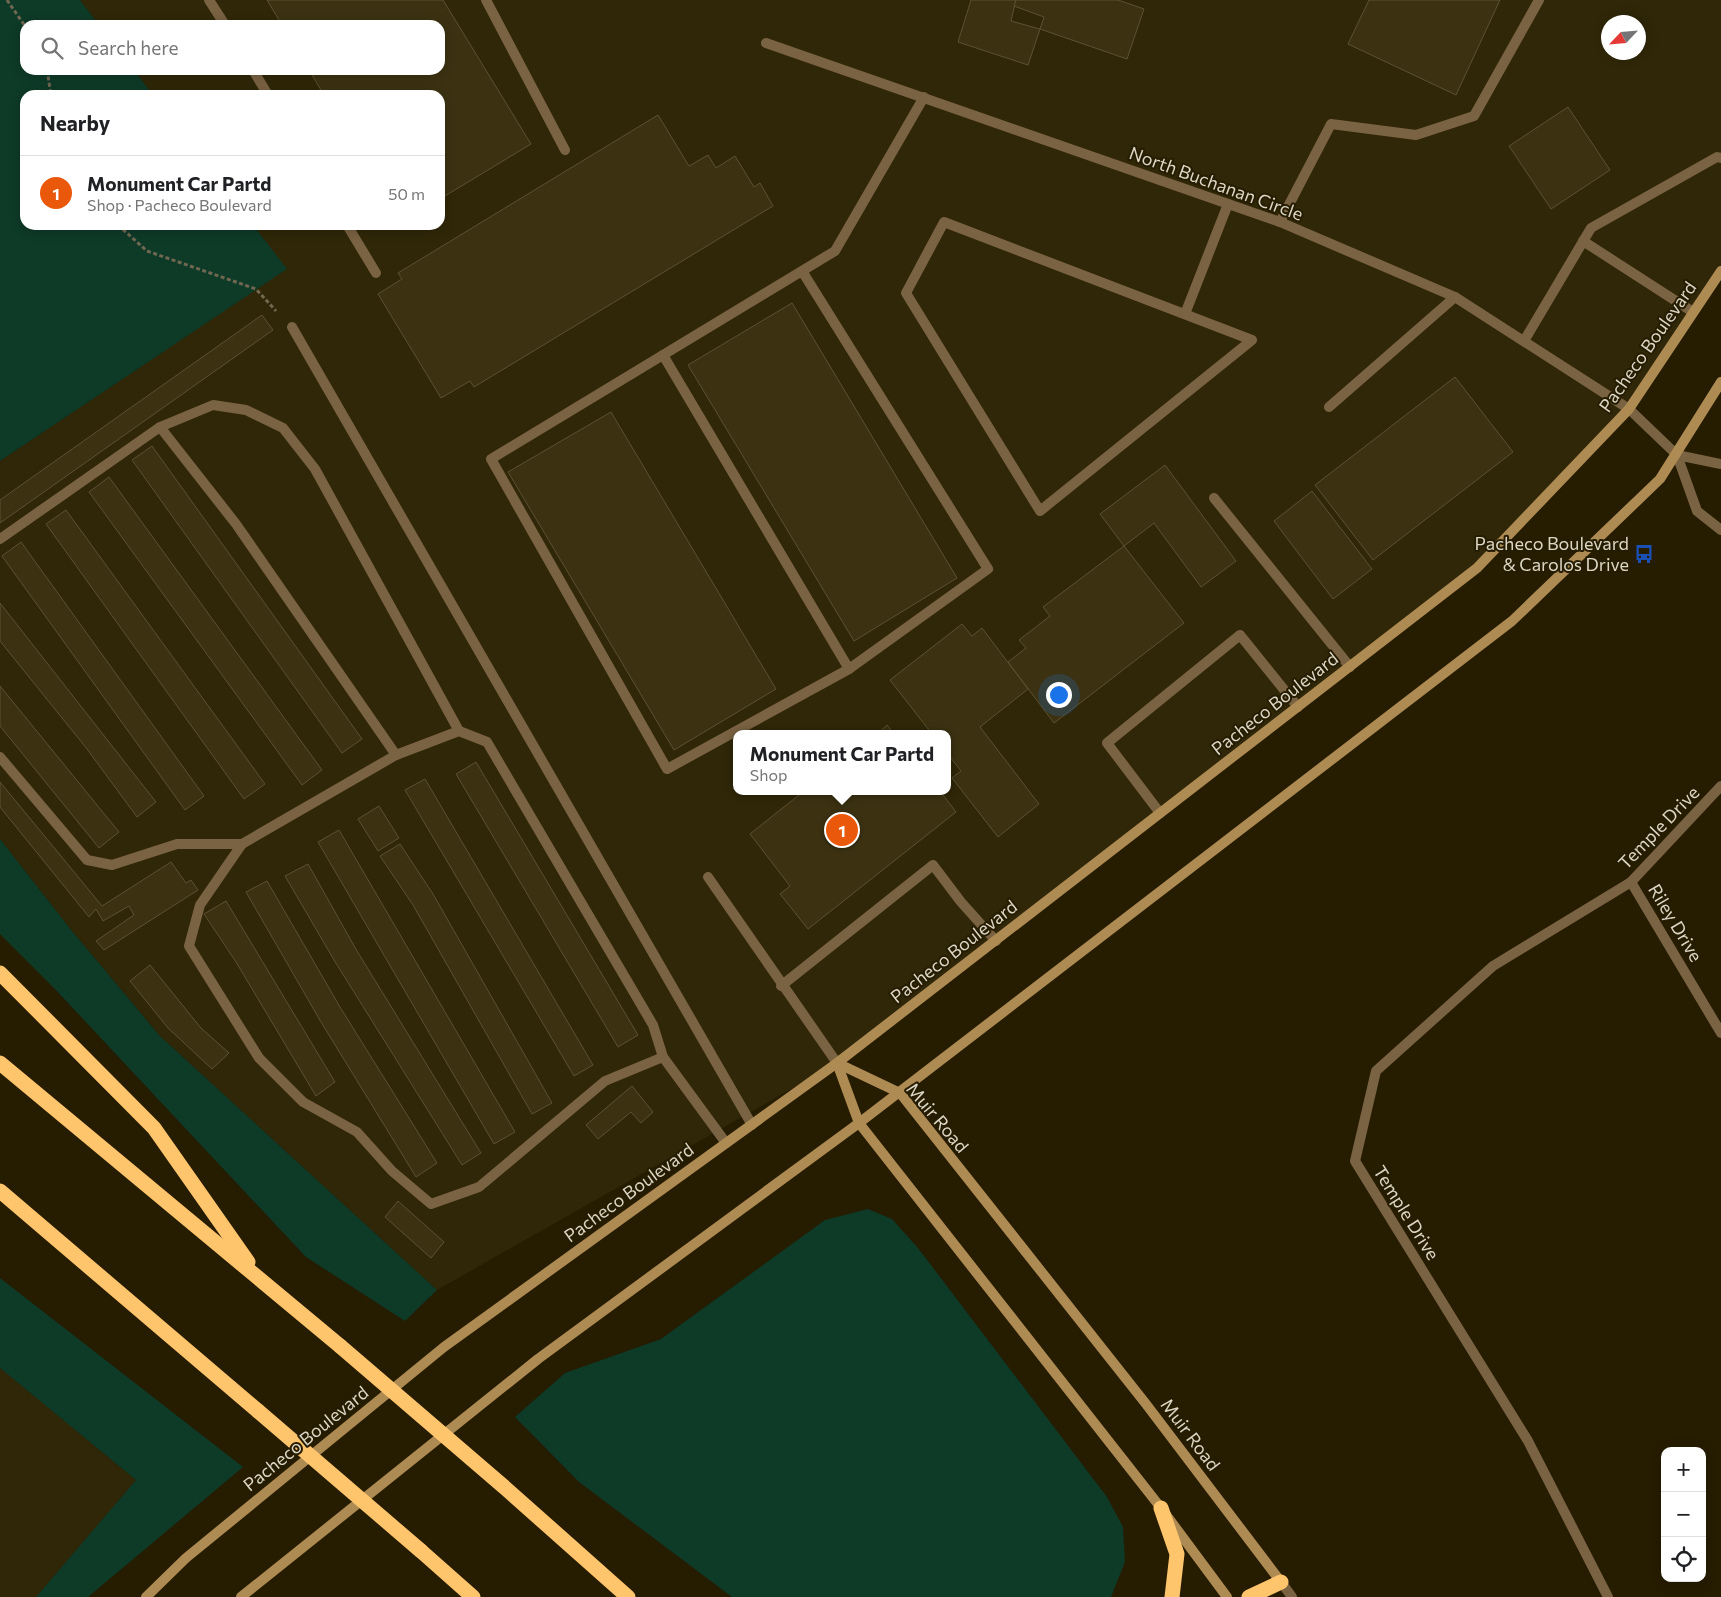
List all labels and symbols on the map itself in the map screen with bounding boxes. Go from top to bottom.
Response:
north arrow [1601,15,1646,60]
street label: North Buchanan Circle [1126,141,1306,225]
street label: Pacheco Boulevard [1594,277,1701,416]
place label: Pacheco Boulevard & Carolos Drive [1474,532,1629,575]
bus stop icon: Pacheco Boulevard & Carolos Drive [1633,543,1655,565]
street label: Pacheco Boulevard [1207,647,1342,759]
your location [1046,682,1072,708]
street label: Temple Drive [1613,781,1703,873]
pin: 1 [826,811,858,849]
street label: Riley Drive [1644,880,1708,965]
street label: Pacheco Boulevard [886,895,1021,1007]
street label: Muir Road [902,1078,973,1157]
street label: Pacheco Boulevard [559,1138,697,1247]
street label: Temple Drive [1369,1161,1445,1264]
street label: Pacheco Boulevard [238,1381,372,1495]
street label: Muir Road [1157,1394,1225,1475]

